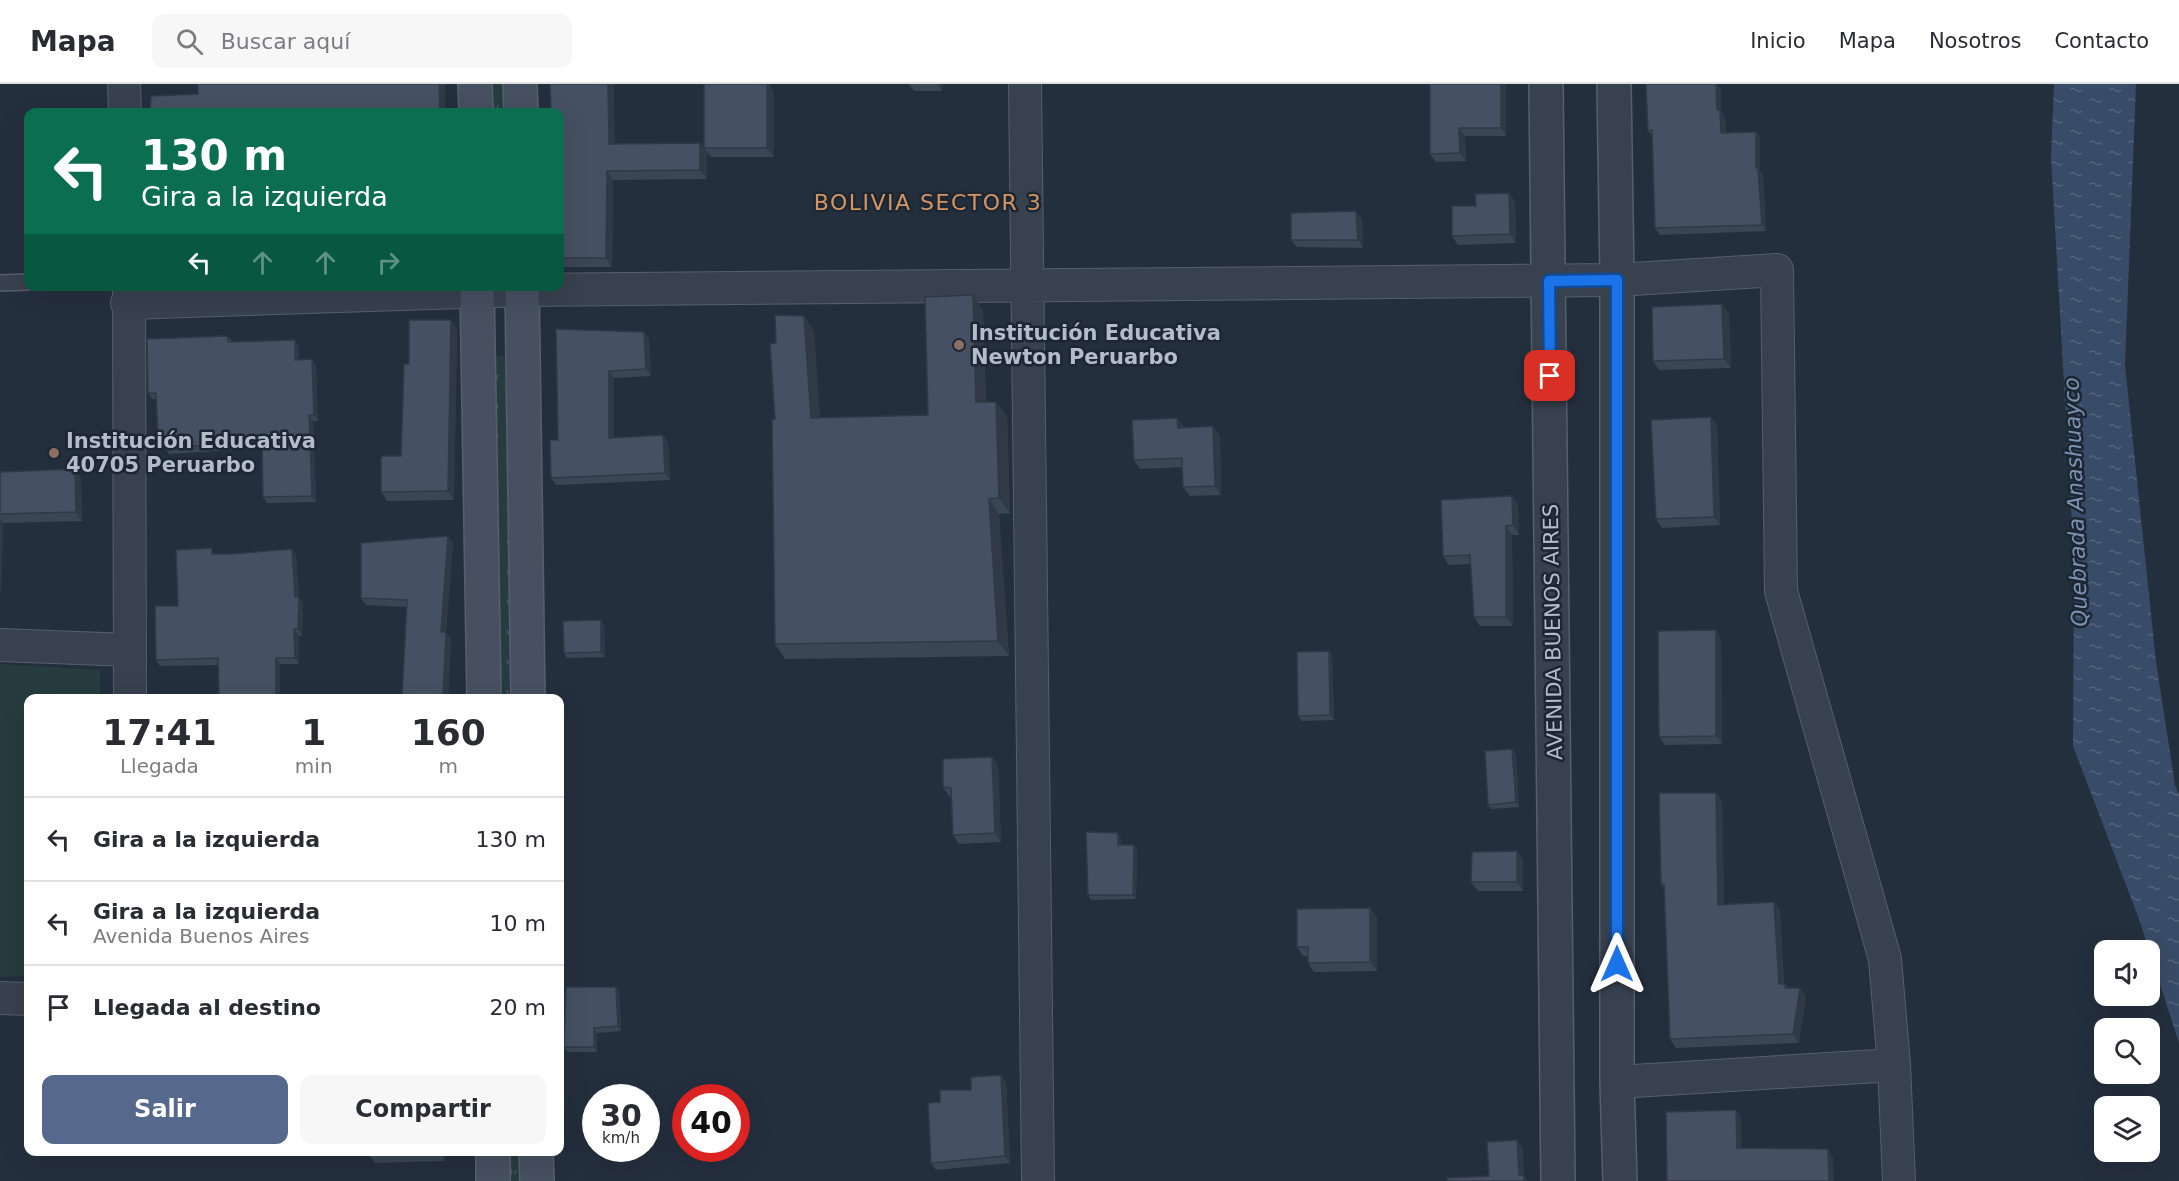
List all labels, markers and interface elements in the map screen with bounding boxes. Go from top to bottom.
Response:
search box [152,14,572,68]
text: Mapa [30,25,116,58]
icon: search [173,25,206,58]
text: Buscar aquí [221,29,350,54]
text: Inicio [1750,29,1806,53]
text: Mapa [1839,29,1896,53]
text: Nosotros [1929,29,2021,53]
text: Contacto [2054,29,2149,53]
text: 130 m [141,131,287,180]
icon: left [42,132,120,210]
text: Gira a la izquierda [141,181,388,212]
district label: BOLIVIA SECTOR 3 [814,190,1042,215]
icon: left [183,246,216,279]
icon: ahead [246,246,279,279]
icon: ahead [309,246,342,279]
icon: right [372,246,405,279]
place label: Institución Educativa Newton Peruarbo [971,321,1221,369]
marker: Institución Educativa Newton Peruarbo [952,338,966,352]
pin [1524,350,1575,401]
icon: arrive [1533,359,1566,392]
water label: Quebrada Anashuayco [2059,377,2092,627]
place label: Institución Educativa 40705 Peruarbo [66,429,316,477]
marker: Institución Educativa 40705 Peruarbo [47,446,61,460]
street label: AVENIDA BUENOS AIRES [1539,504,1567,760]
text: 17:41 [102,712,217,753]
text: 1 [301,712,326,753]
text: 160 [411,712,486,753]
text: Llegada [120,754,199,778]
text: min [295,754,333,778]
text: m [439,754,458,778]
icon: left [42,823,75,856]
text: Gira a la izquierda [93,827,320,852]
text: 130 m [476,827,546,852]
text: Gira a la izquierda [93,899,320,924]
icon: left [42,907,75,940]
text: 10 m [490,911,546,936]
text: Avenida Buenos Aires [93,924,309,948]
position arrow [1585,932,1649,996]
map controls [2094,940,2160,1162]
button: sound [2094,940,2160,1006]
icon: arrive [42,991,75,1024]
text: Llegada al destino [93,995,321,1020]
text: 20 m [490,995,546,1020]
button: search [2094,1018,2160,1084]
button: Salir [42,1075,288,1144]
button: Compartir [300,1075,546,1144]
speed limit sign: 40 [672,1084,750,1162]
button: layers [2094,1096,2160,1162]
text: 30 [600,1098,642,1133]
text: km/h [602,1129,640,1147]

